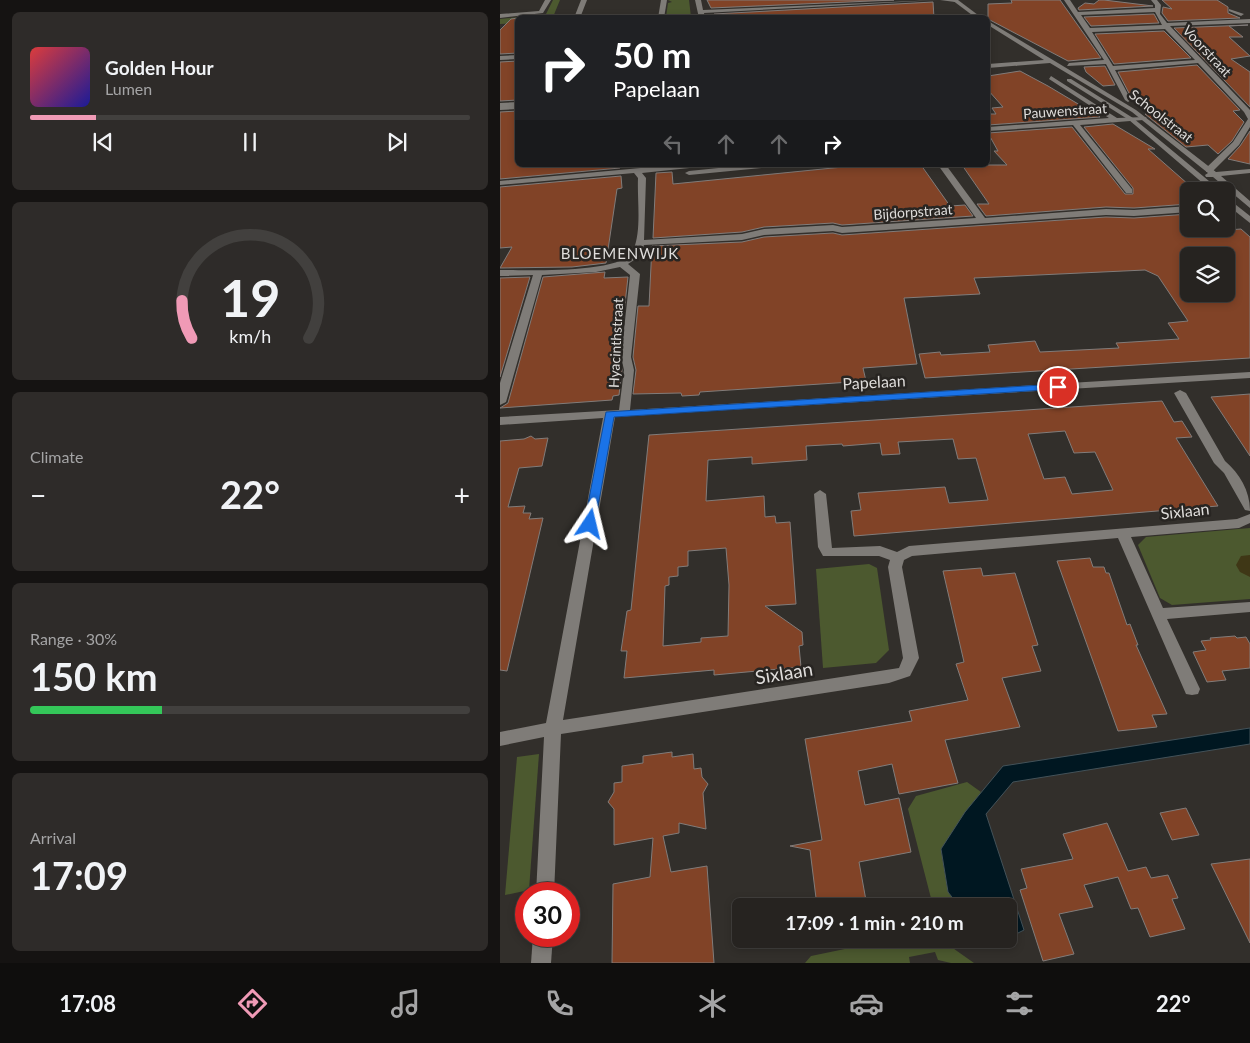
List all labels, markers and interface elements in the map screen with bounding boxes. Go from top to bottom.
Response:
street label: Voorstraat [1179,21,1236,80]
text: 50 m [613,33,691,75]
icon: right [530,35,595,100]
text: Golden Hour [105,56,214,79]
text: Papelaan [613,75,700,102]
text: Lumen [105,79,152,98]
street label: Schoolstraat [1126,85,1197,146]
street label: Pauwenstraat [1022,99,1107,122]
icon: previous [89,128,117,156]
icon: pause [236,128,264,156]
icon: next [383,128,411,156]
icon: left [659,130,687,158]
icon: ahead [712,130,740,158]
icon: ahead [765,130,793,158]
icon: right [818,130,846,158]
map controls [1180,182,1235,302]
button: search [1180,182,1235,237]
street label: Bijdorpstraat [873,200,953,223]
district label: BLOEMENWIJK [561,244,679,262]
button: layers [1180,247,1235,302]
text: 19 [220,266,280,328]
street label: Hyacinthstraat [605,298,626,388]
text: km/h [229,325,271,347]
pin [1037,366,1079,408]
street label: Papelaan [842,370,906,393]
icon: arrive [1044,373,1072,401]
text: Climate [30,447,83,466]
text: 22° [220,471,280,517]
text: − [30,478,46,512]
text: + [454,478,470,512]
position arrow [563,497,615,549]
street label: Sixlaan [1160,498,1210,523]
text: Range · 30% [30,629,117,648]
text: 150 km [30,653,158,699]
street label: Sixlaan [753,657,814,688]
text: Arrival [30,828,76,847]
text: 17:09 [30,852,128,898]
speed limit sign: 30 [515,882,580,947]
text: 17:09 · 1 min · 210 m [785,911,964,934]
icon: directions [235,986,270,1021]
icon: music [388,986,423,1021]
icon: phone [542,986,577,1021]
icon: climate [695,986,730,1021]
icon: car [849,986,884,1021]
icon: filters [1002,986,1037,1021]
text: 17:08 [59,990,116,1017]
text: 22° [1156,990,1191,1017]

